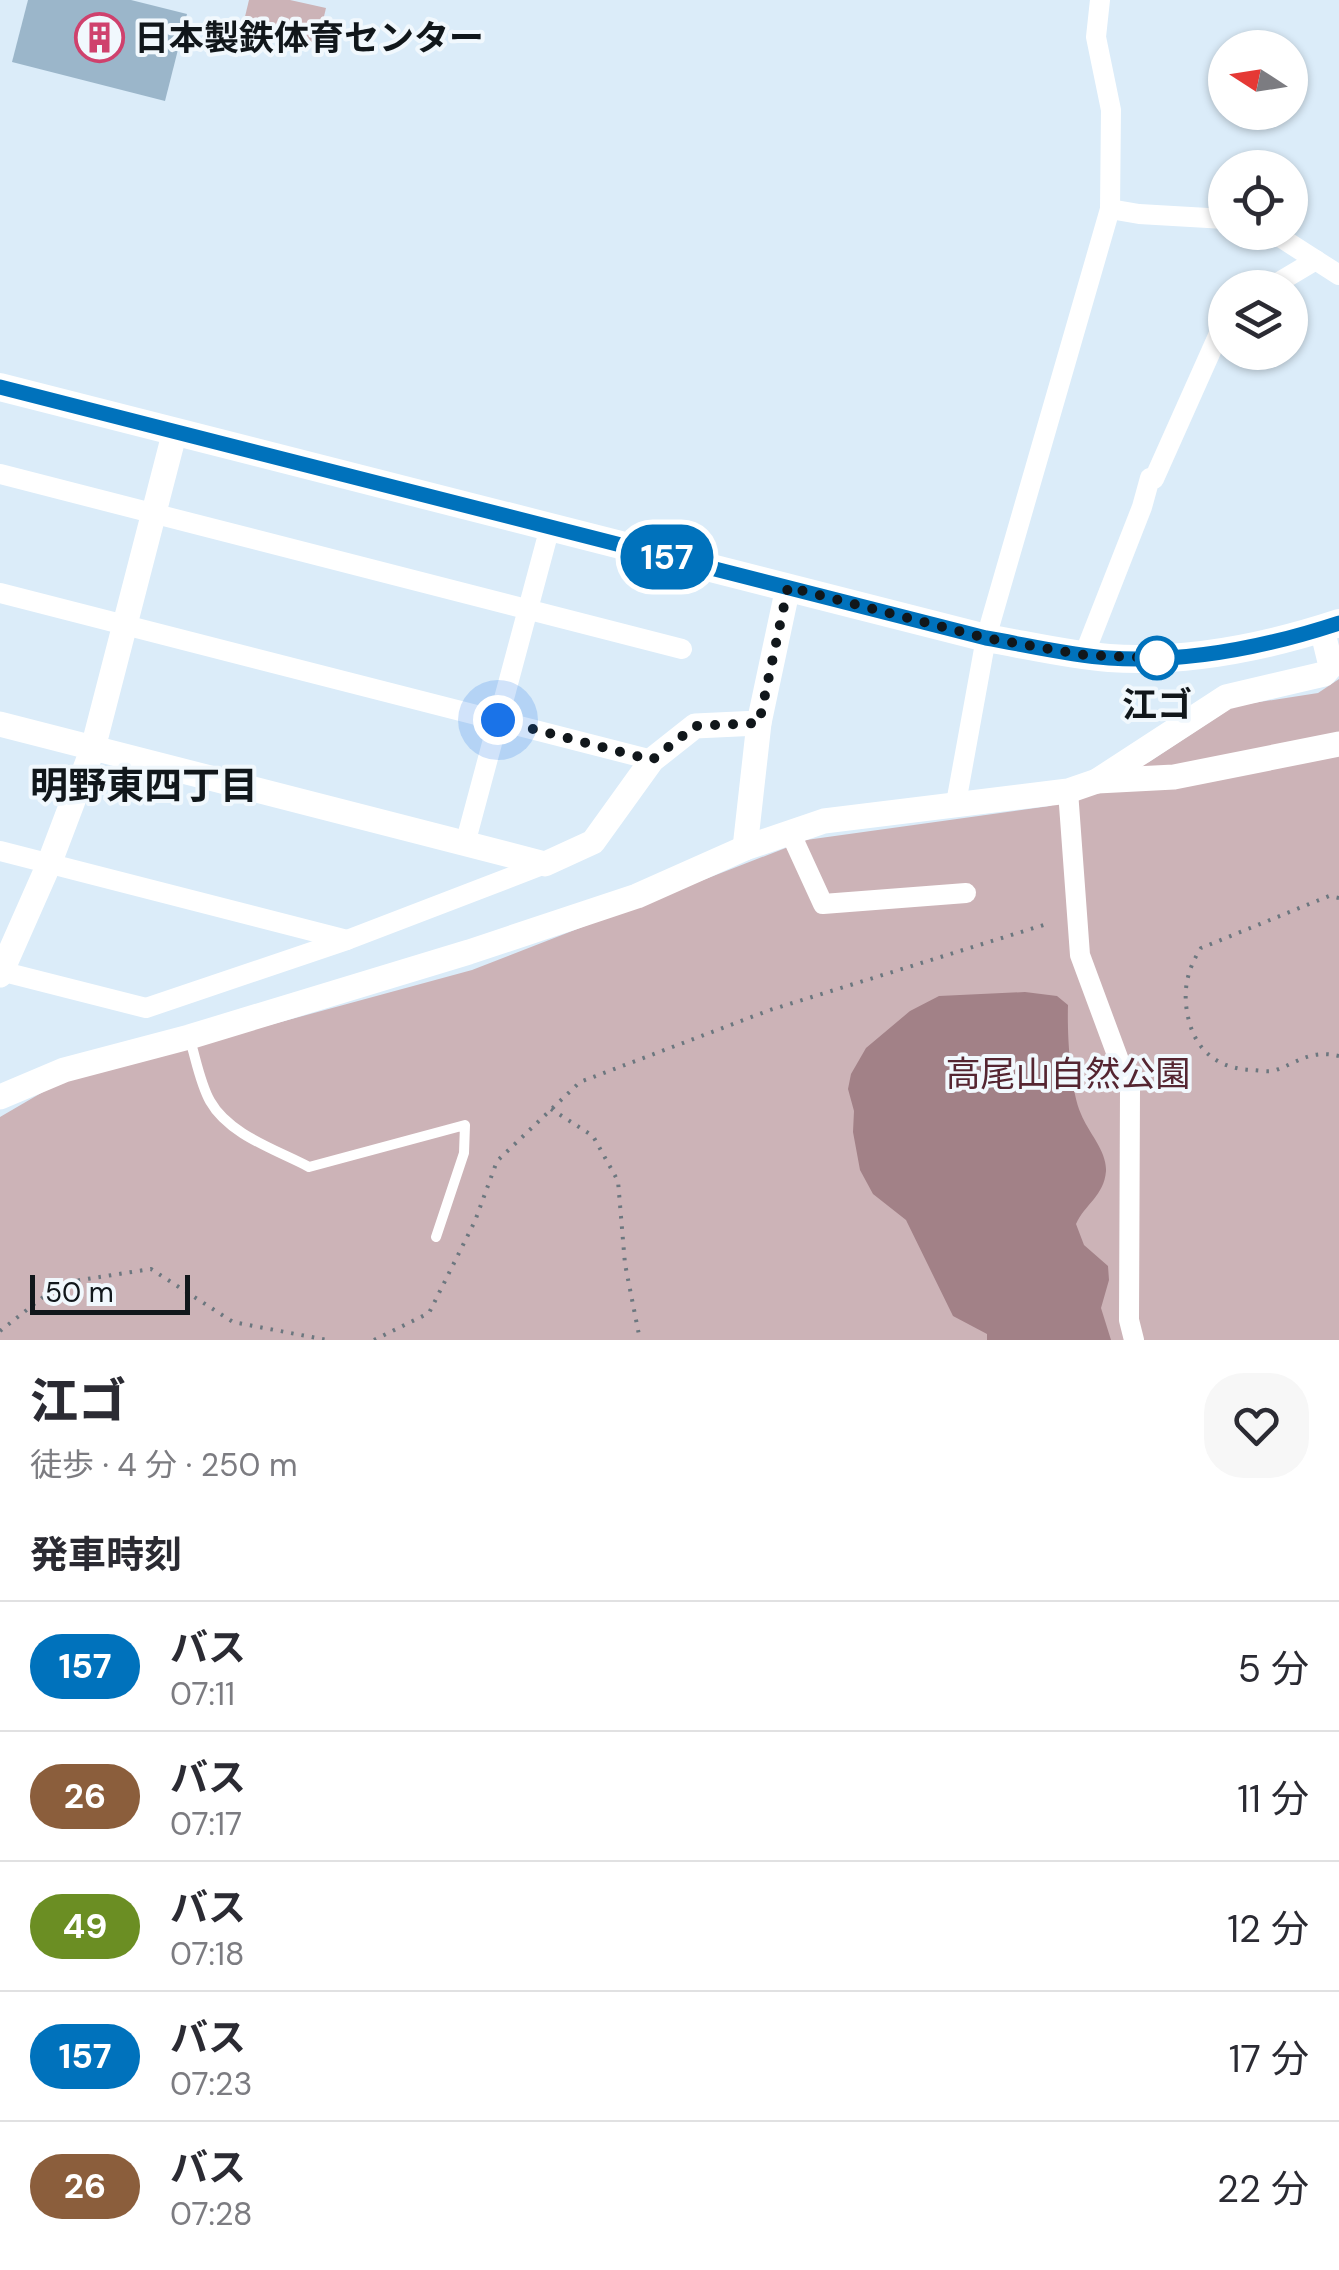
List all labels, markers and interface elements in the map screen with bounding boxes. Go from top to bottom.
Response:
building icon: 日本製鉄体育センター [73,12,125,64]
place label: 日本製鉄体育センター [134,15,484,61]
north arrow [1208,30,1308,130]
map controls [1208,30,1308,370]
button: locate [1208,150,1308,250]
button: layers [1208,270,1308,370]
line badge: 157 [610,524,724,590]
text: 157 [640,534,694,580]
marker: 江ゴ [1136,637,1178,679]
place label: 江ゴ [1122,682,1192,728]
your location [473,695,523,745]
district label: 明野東四丁目 [30,761,258,811]
park label: 高尾山自然公園 [945,1051,1191,1097]
scale bar [30,1270,190,1314]
text: 50 m [45,1274,114,1311]
text: 江ゴ [30,1370,126,1433]
button: heart [1204,1373,1309,1478]
text: 徒歩 · 4 分 · 250 m [30,1444,298,1486]
text: 発車時刻 [30,1530,182,1580]
text: バス [170,1623,246,1673]
text: 157 [58,1643,112,1689]
text: 5 分 [1238,1644,1309,1694]
text: 07:11 [170,1673,235,1715]
text: バス [170,1753,246,1803]
text: 26 [64,1773,106,1819]
text: 11 分 [1237,1774,1309,1824]
text: 07:17 [170,1803,242,1845]
text: バス [170,1883,246,1933]
text: 49 [63,1903,107,1949]
text: 12 分 [1227,1904,1309,1954]
text: 07:18 [170,1933,244,1975]
text: バス [170,2013,246,2063]
text: 157 [58,2033,112,2079]
text: 17 分 [1229,2034,1309,2084]
text: 07:23 [170,2063,252,2105]
text: バス [170,2143,246,2193]
text: 26 [64,2163,106,2209]
text: 22 分 [1217,2164,1309,2214]
text: 07:28 [170,2193,252,2235]

